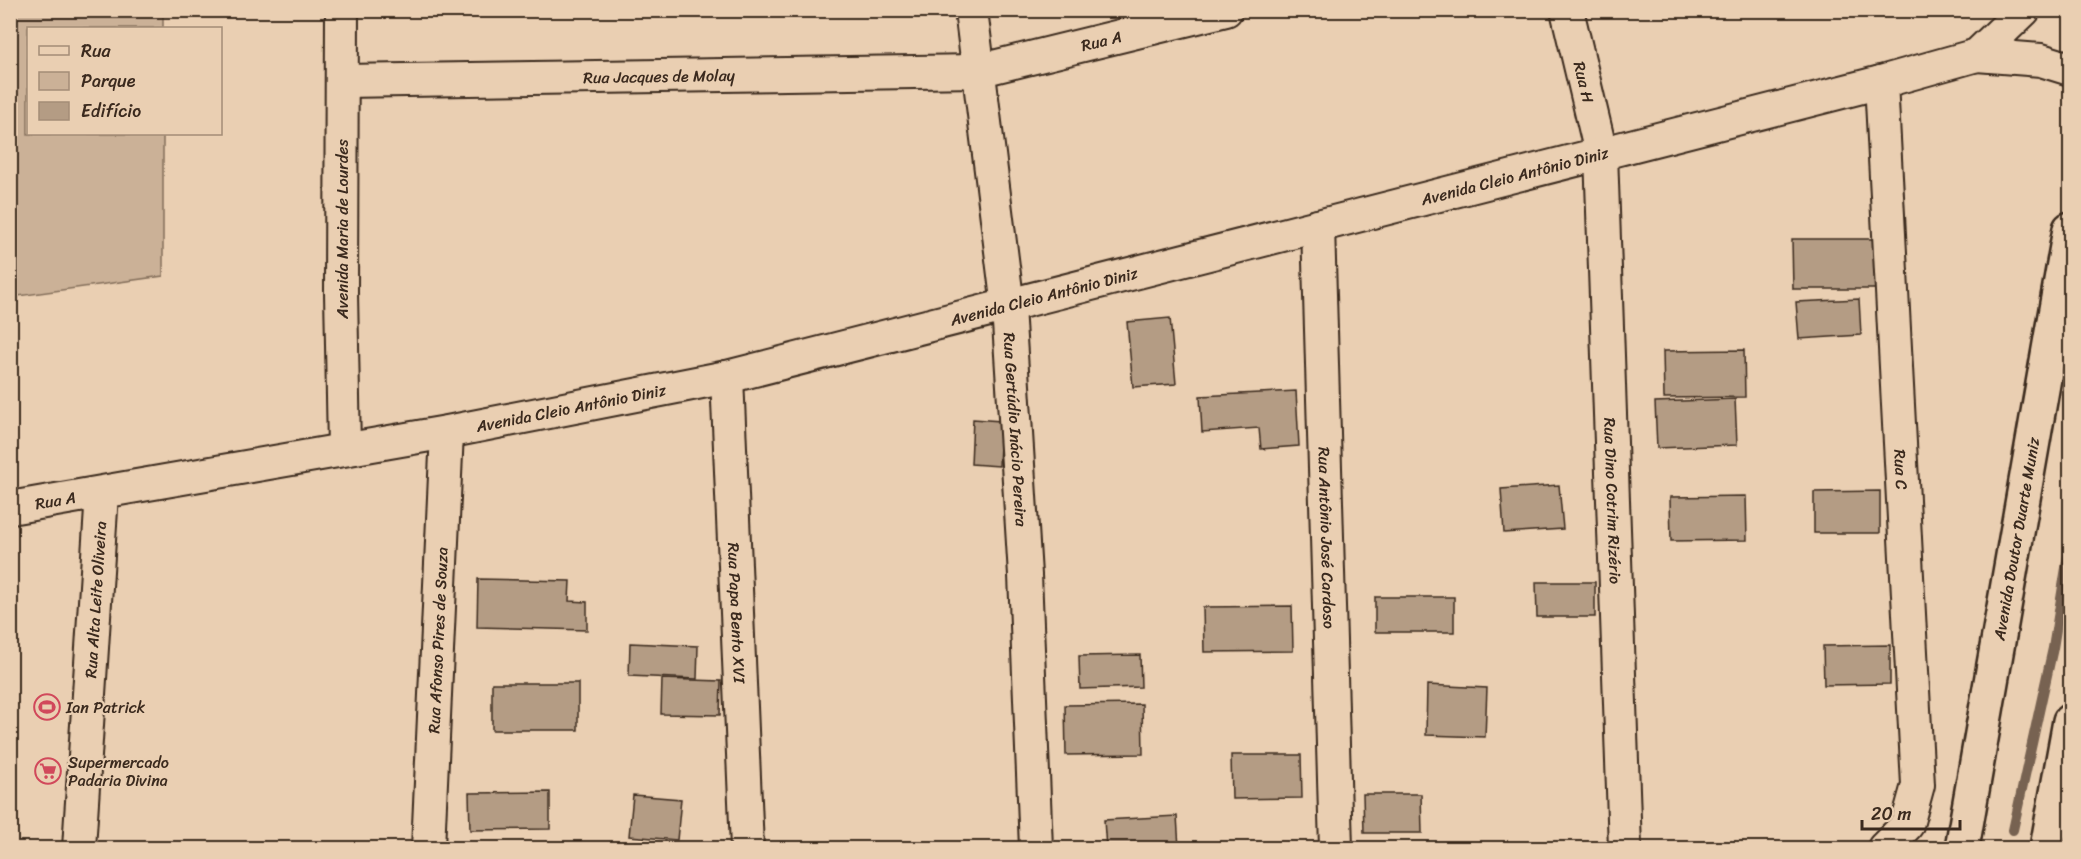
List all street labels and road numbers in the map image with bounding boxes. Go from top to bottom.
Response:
street label: Rua A [1078,22,1125,60]
street label: Rua H [1565,58,1603,106]
street label: Rua Jacques de Molay [583,60,736,92]
street label: Avenida Cleio Antônio Diniz [1417,138,1612,214]
street label: Avenida Maria de Lourdes [328,139,357,320]
street label: Avenida Cleio Antônio Diniz [946,258,1141,334]
street label: Rua Gertúdio Inácio Pereira [995,331,1036,528]
street label: Avenida Cleio Antônio Diniz [473,375,669,441]
street label: Rua Dino Cotrim Rizério [1596,417,1630,585]
street label: Avenida Doutor Duarte Muniz [1984,434,2048,644]
street label: Rua Antônio José Cardoso [1310,447,1344,629]
street label: Rua C [1886,448,1917,490]
street label: Rua A [33,482,78,518]
street label: Rua Alta Leite Oliveira [76,520,115,679]
street label: Rua Papa Bento XVI [720,542,755,685]
street label: Rua Afonso Pires de Souza [419,546,456,734]

